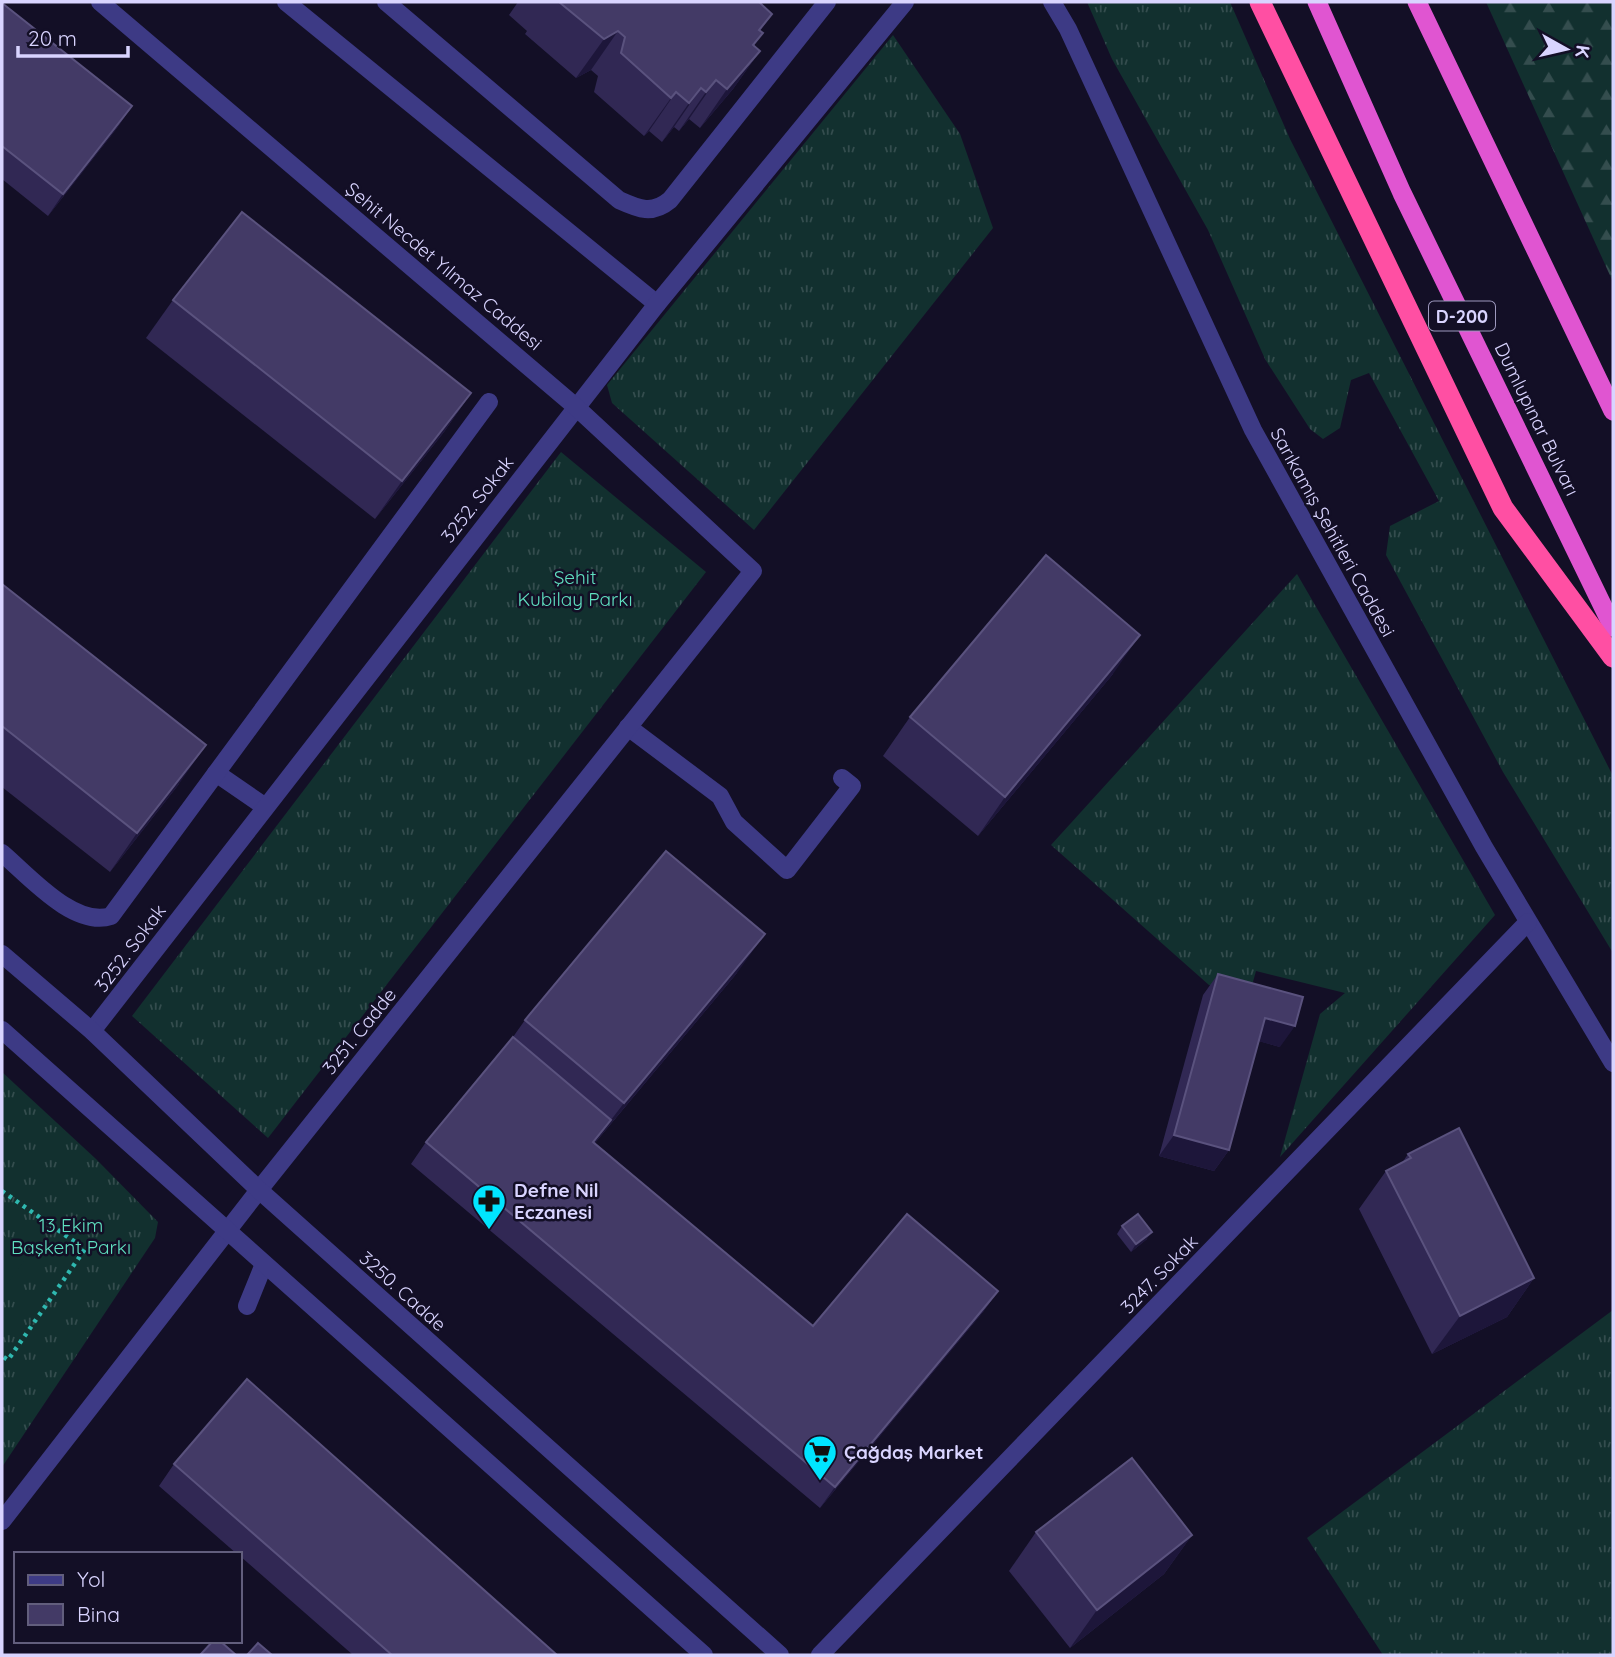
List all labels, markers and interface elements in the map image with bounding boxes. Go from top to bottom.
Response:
scale bar [18,14,128,58]
north arrow [1531,14,1601,84]
text: 20 m [28,25,77,51]
text: K [1570,44,1596,59]
street label: Şehit Necdet Yılmaz Caddesi [341,177,547,355]
road number: D-200 [1429,302,1495,330]
street label: Dumlupınar Bulvarı [1490,338,1584,500]
street label: Sarıkamış Şehitleri Caddesi [1265,423,1401,641]
street label: 3252. Sokak [436,451,518,547]
park label: Şehit Kubilay Parkı [517,565,633,611]
street label: 3252. Sokak [89,899,171,997]
street label: 3251. Cadde [317,983,401,1079]
place label: Defne Nil Eczanesi [514,1178,599,1224]
pharmacy icon: Defne Nil Eczanesi [470,1182,508,1231]
park label: 13 Ekim Başkent Parkı [11,1213,131,1259]
street label: 3247. Sokak [1115,1229,1203,1319]
street label: 3250. Cadde [355,1246,451,1336]
supermarket icon: Çağdaş Market [801,1433,839,1482]
place label: Çağdaş Market [844,1440,983,1464]
legend [14,1552,242,1643]
text: Yol [77,1566,105,1592]
text: Bina [77,1601,120,1627]

